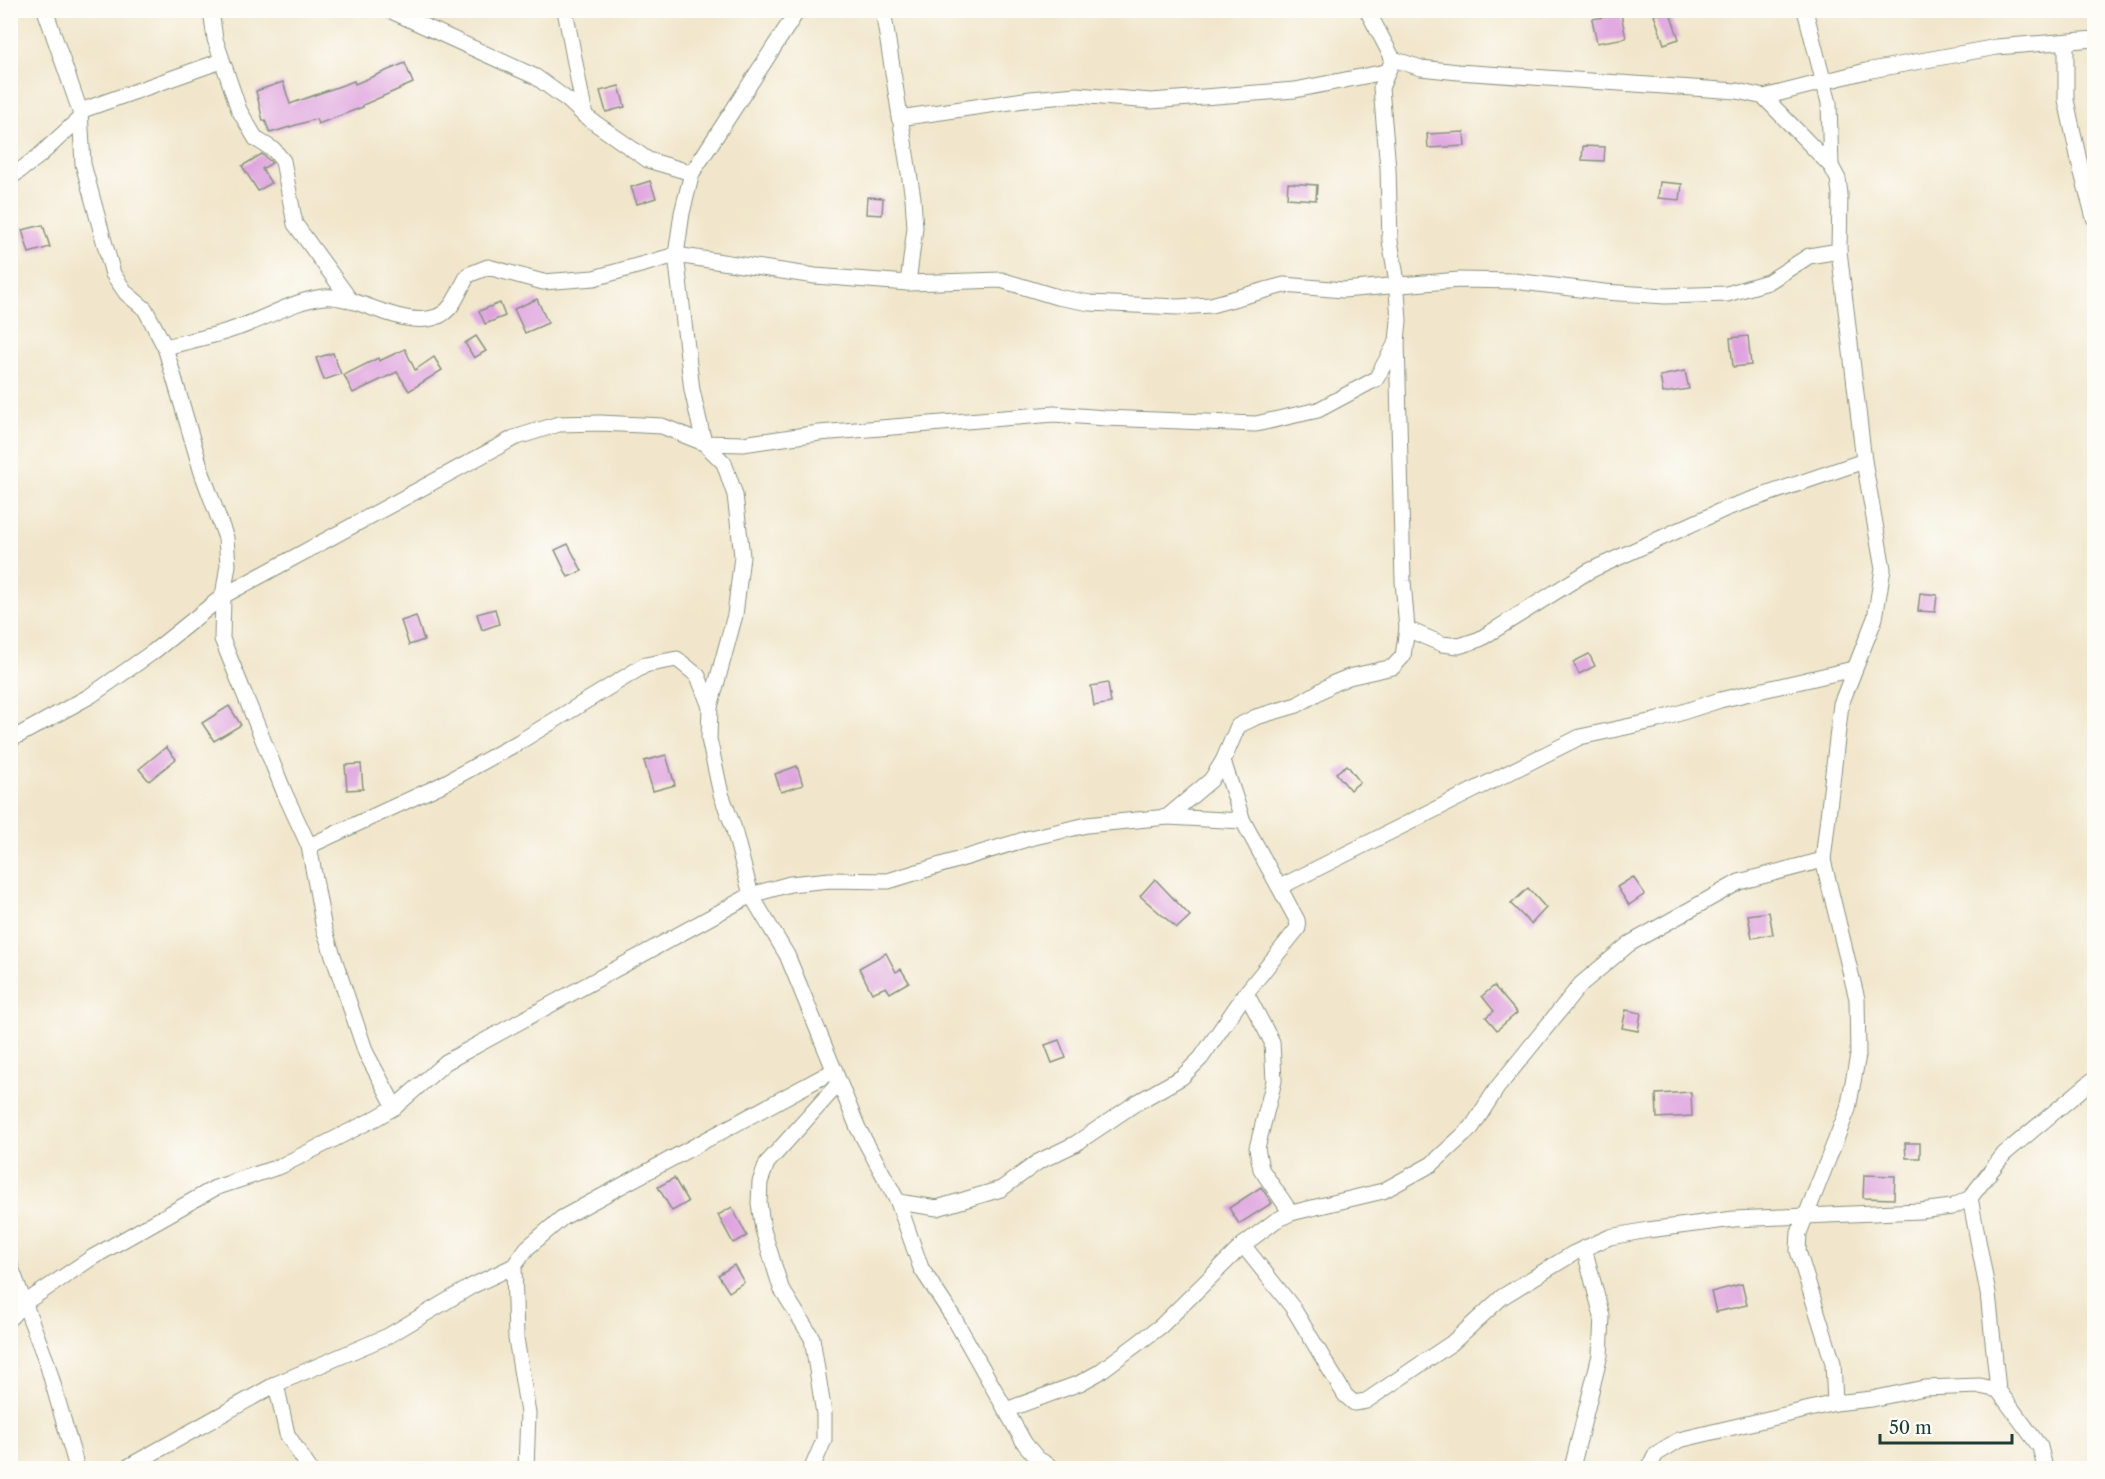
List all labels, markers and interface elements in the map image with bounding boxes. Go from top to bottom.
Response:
scale bar [1880,1407,2012,1445]
text: 50 m [1889,1417,1932,1439]

